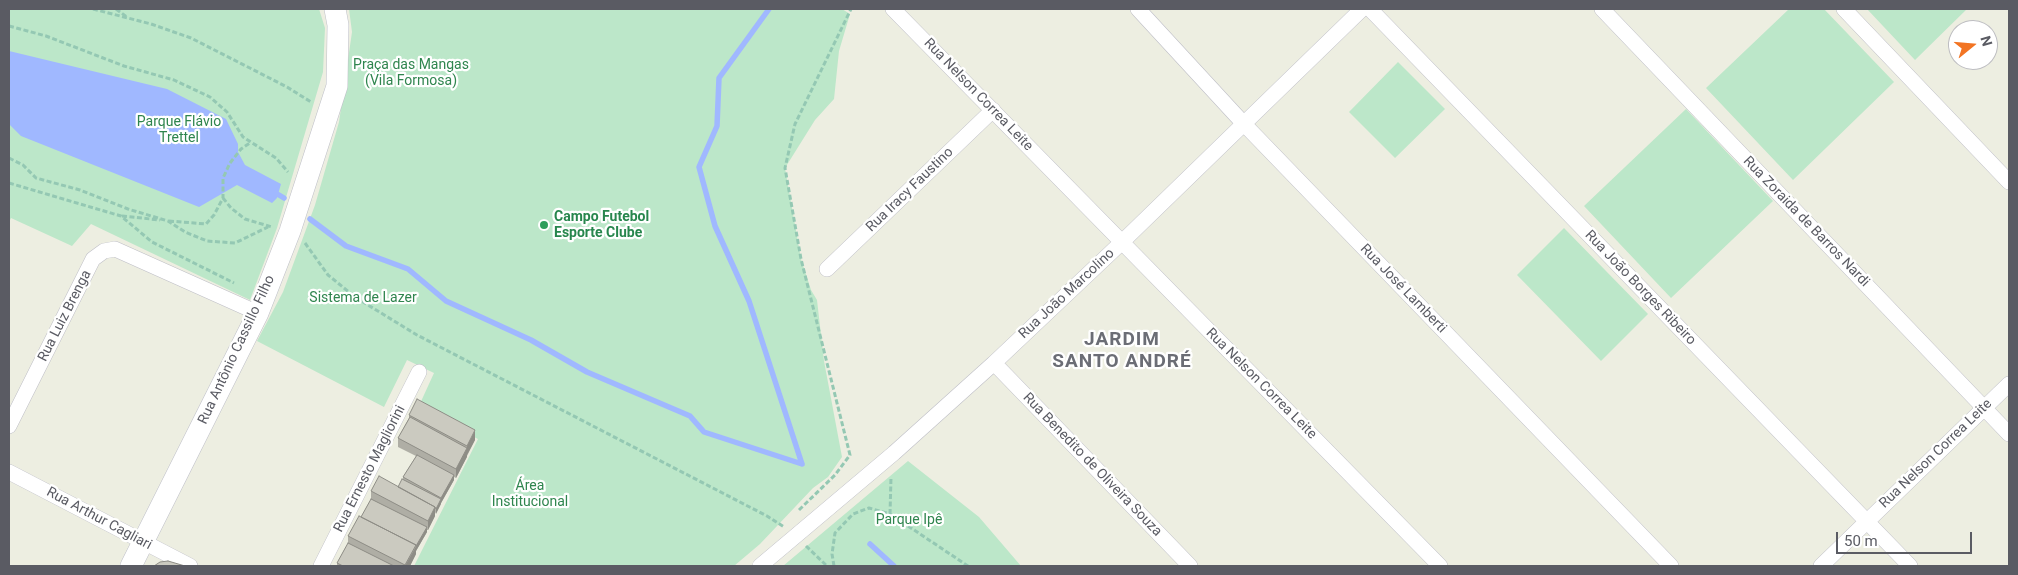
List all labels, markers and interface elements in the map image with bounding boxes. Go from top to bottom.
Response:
north arrow [1948,20,1998,70]
text: N [1977,34,1995,48]
street label: Rua Nelson Correa Leite [920,35,1036,155]
park label: Praça das Mangas (Vila Formosa) [353,57,469,90]
park label: Parque Flávio Trettel [137,114,221,146]
street label: Rua Iracy Faustino [863,144,957,236]
street label: Rua Zoraida de Barros Nardi [1739,153,1873,291]
place label: Campo Futebol Esporte Clube [554,209,649,242]
marker: Campo Futebol Esporte Clube [538,219,550,231]
street label: Rua João Borges Ribeiro [1581,227,1699,349]
street label: Rua José Lamberti [1356,241,1450,337]
street label: Rua João Marcolino [1016,245,1118,343]
street label: Rua Luiz Brenga [35,268,95,364]
street label: Rua Antônio Cassillo Filho [195,273,279,427]
park label: Sistema de Lazer [309,290,417,306]
street label: Rua Nelson Correa Leite [1202,325,1320,443]
district label: JARDIM SANTO ANDRÉ [1051,329,1193,373]
street label: Rua Benedito de Oliveira Souza [1019,390,1165,540]
street label: Rua Nelson Correa Leite [1876,396,1996,512]
street label: Rua Ernesto Magliorini [331,403,409,535]
park label: Área Institucional [492,478,568,511]
street label: Rua Arthur Cagliari [43,484,155,554]
park label: Parque Ipê [876,512,942,528]
scale bar [1838,522,1974,554]
text: 50 m [1844,532,1878,550]

